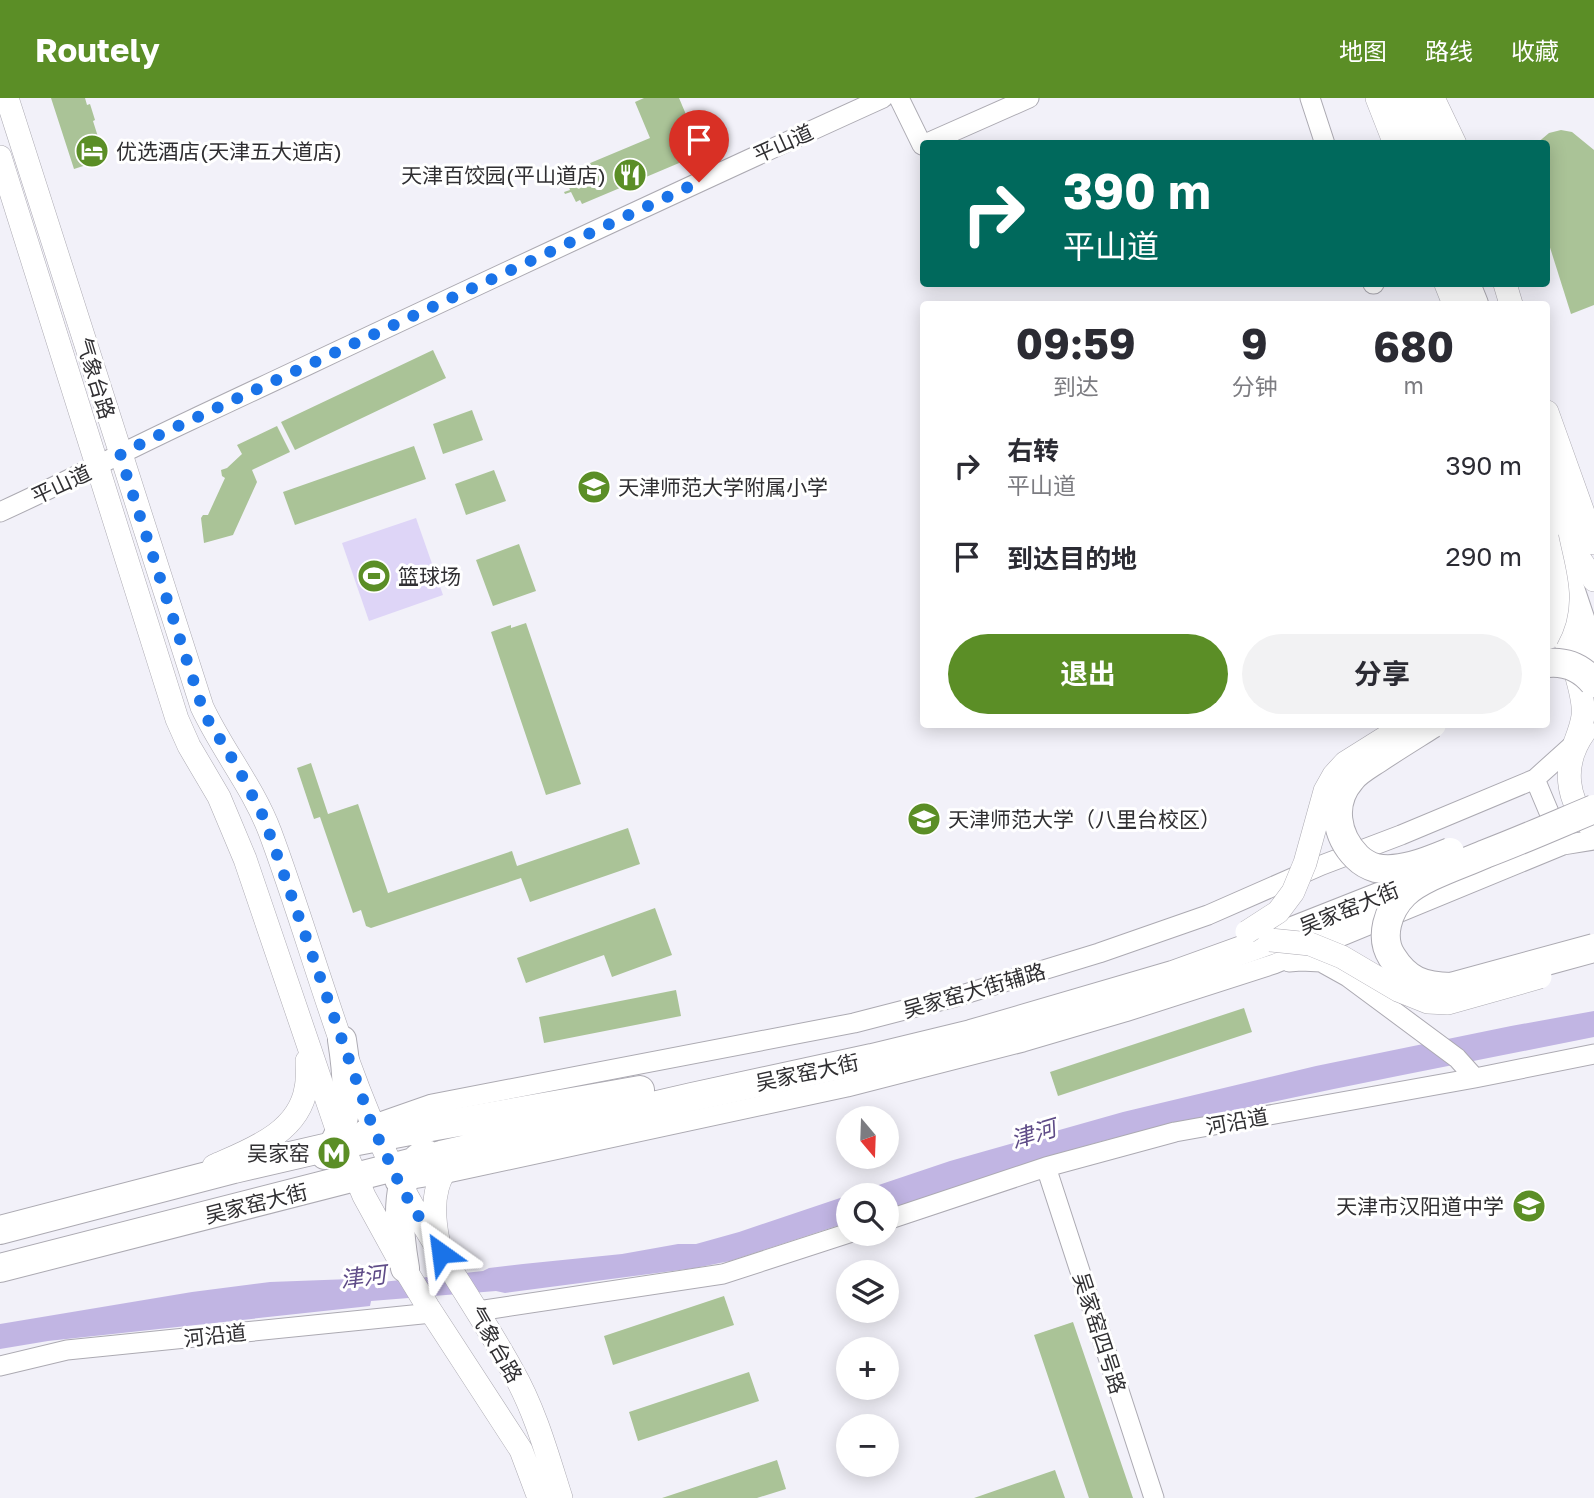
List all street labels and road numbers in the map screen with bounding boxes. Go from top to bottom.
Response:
street label: 平山道 [749,118,817,168]
street label: 气象台路 [71,334,121,422]
street label: 平山道 [27,459,95,509]
street label: 吴家窑大街 [1295,876,1403,940]
street label: 吴家窑大街辅路 [900,957,1048,1023]
street label: 吴家窑大街 [753,1048,861,1096]
street label: 河沿道 [1204,1103,1270,1139]
street label: 吴家窑大街 [202,1178,310,1228]
street label: 吴家窑四号路 [1068,1269,1132,1397]
street label: 气象台路 [464,1301,528,1387]
street label: 河沿道 [182,1319,248,1351]

